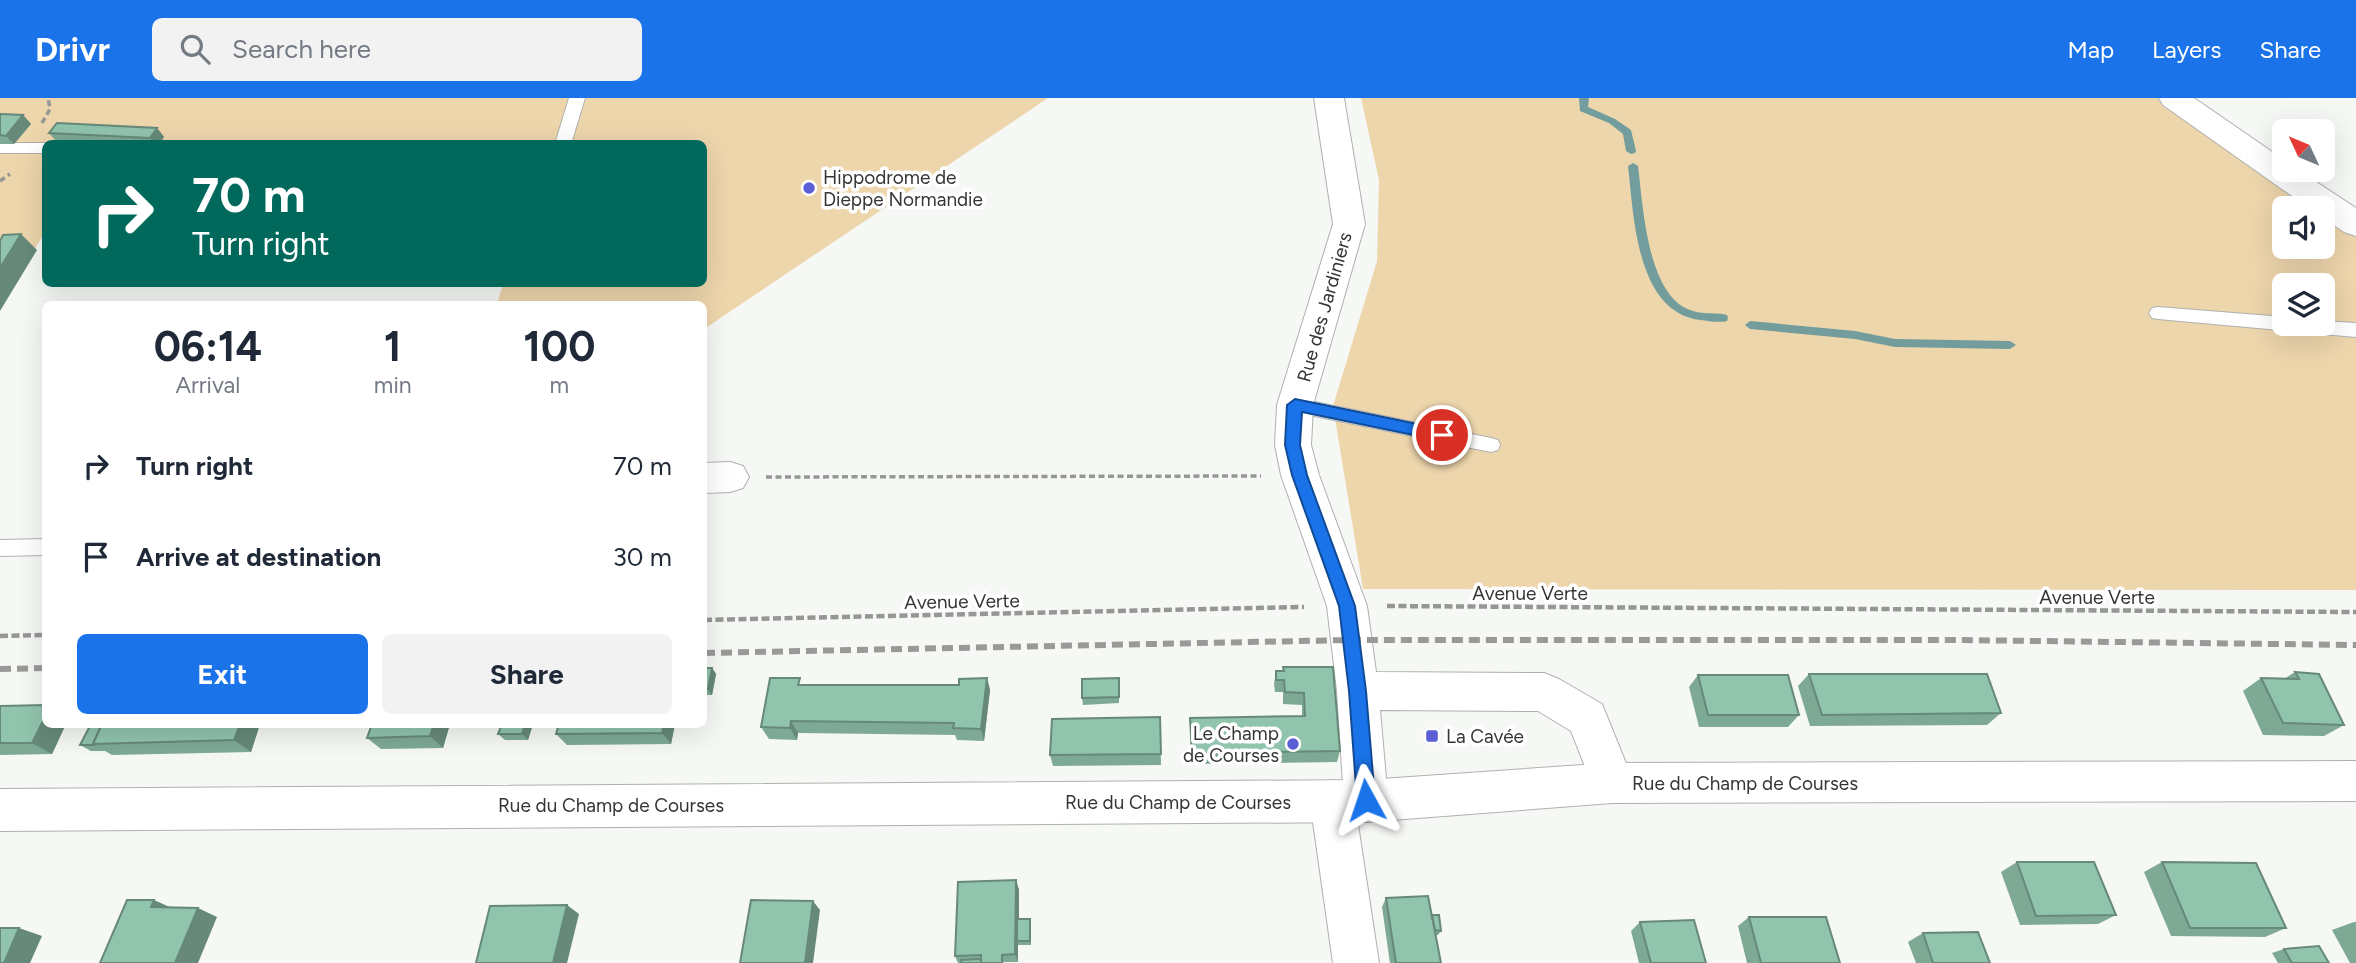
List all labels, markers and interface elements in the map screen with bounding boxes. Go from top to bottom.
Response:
search box [152,18,642,81]
text: Drivr [35,30,110,69]
icon: search [176,30,214,68]
text: Search here [232,33,371,65]
text: Map [2067,35,2114,64]
text: Layers [2152,35,2221,64]
text: Share [2259,35,2321,64]
north arrow [2272,119,2334,182]
map controls [2272,119,2335,336]
text: 70 m [192,165,305,224]
place label: Hippodrome de Dieppe Normandie [823,166,983,211]
icon: right [77,168,168,259]
marker: Hippodrome de Dieppe Normandie [801,180,817,196]
button: sound [2272,196,2335,259]
text: Turn right [192,225,330,263]
street label: Rue des Jardiniers [1292,229,1357,385]
button: layers [2272,273,2335,336]
text: 06:14 [154,321,262,372]
text: 1 [384,321,402,372]
text: 100 [523,321,595,372]
text: Arrival [175,371,240,399]
text: min [374,371,412,399]
text: m [549,371,569,399]
pin [1412,405,1472,465]
icon: arrive [1423,416,1461,454]
icon: right [77,447,115,485]
text: Turn right [136,450,253,482]
text: 70 m [613,450,672,482]
icon: arrive [77,538,115,576]
text: Arrive at destination [136,541,381,573]
text: 30 m [613,541,672,573]
street label: Avenue Verte [1472,582,1588,605]
street label: Avenue Verte [2039,586,2155,609]
street label: Avenue Verte [904,589,1020,614]
button: Exit [77,634,368,714]
button: Share [382,634,672,714]
place label: Le Champ de Courses [1183,722,1279,767]
place label: La Cavée [1446,725,1524,748]
marker: La Cavée [1424,728,1440,744]
marker: Le Champ de Courses [1285,736,1301,752]
position arrow [1329,763,1403,837]
street label: Rue du Champ de Courses [1632,772,1858,795]
street label: Rue du Champ de Courses [1065,791,1291,814]
street label: Rue du Champ de Courses [498,794,724,817]

